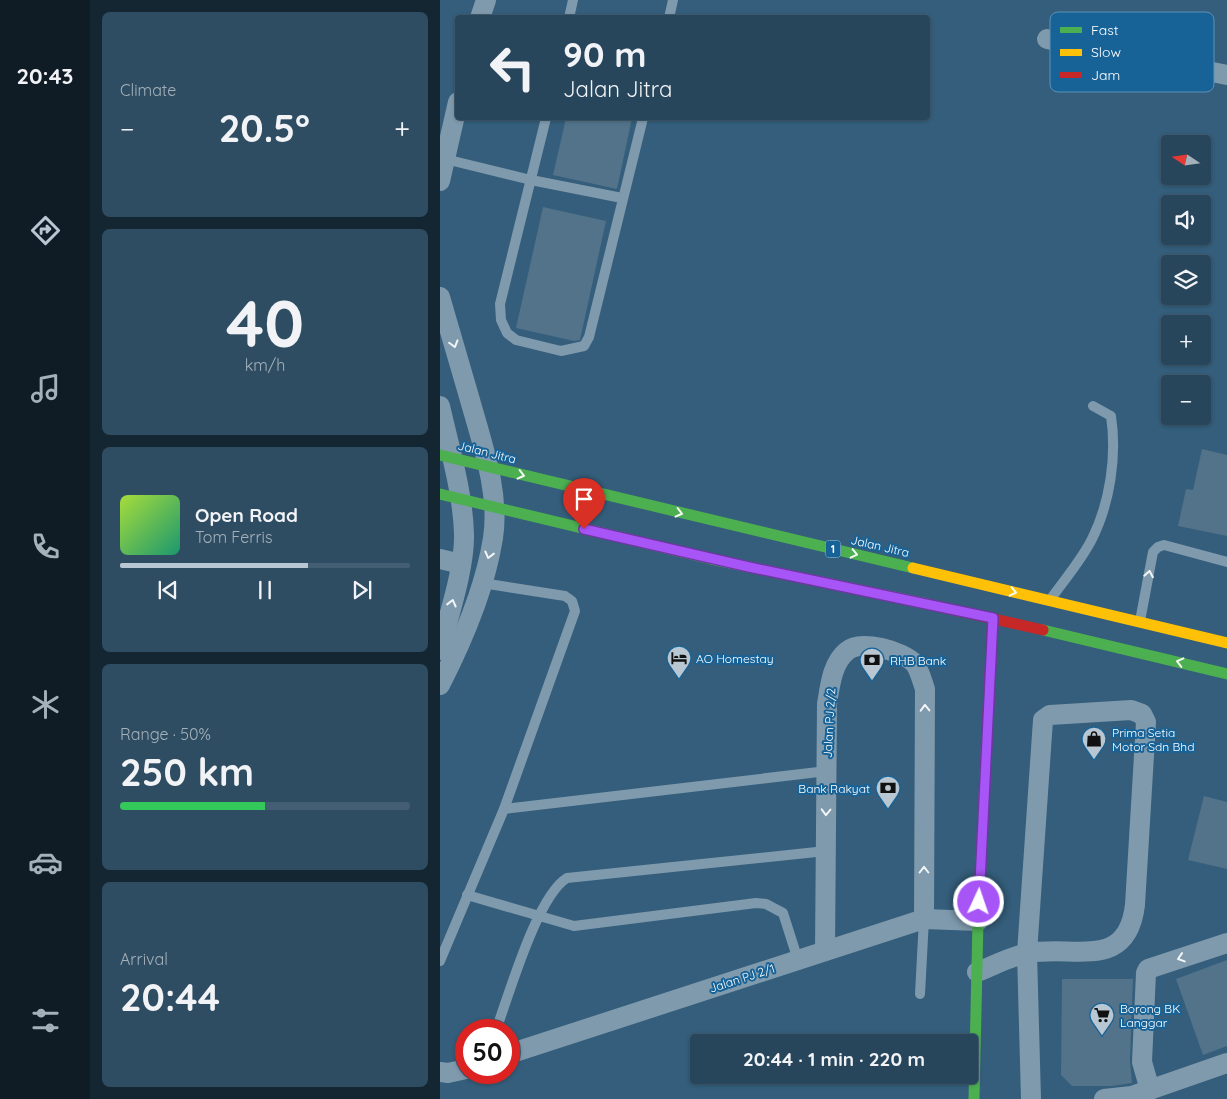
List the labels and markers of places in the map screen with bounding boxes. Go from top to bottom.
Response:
pin [563,478,605,529]
hotel icon: AO Homestay [666,645,692,679]
bank icon: RHB Bank [859,647,885,681]
place label: AO Homestay [696,651,774,666]
place label: RHB Bank [890,653,946,668]
place label: Prima Setia Motor Sdn Bhd [1112,725,1194,754]
shop icon: Prima Setia Motor Sdn Bhd [1081,726,1107,760]
bank icon: Bank Rakyat [875,775,901,809]
place label: Bank Rakyat [798,781,870,796]
place label: Borong BK Langgar [1120,1001,1180,1030]
supermarket icon: Borong BK Langgar [1089,1002,1115,1036]

